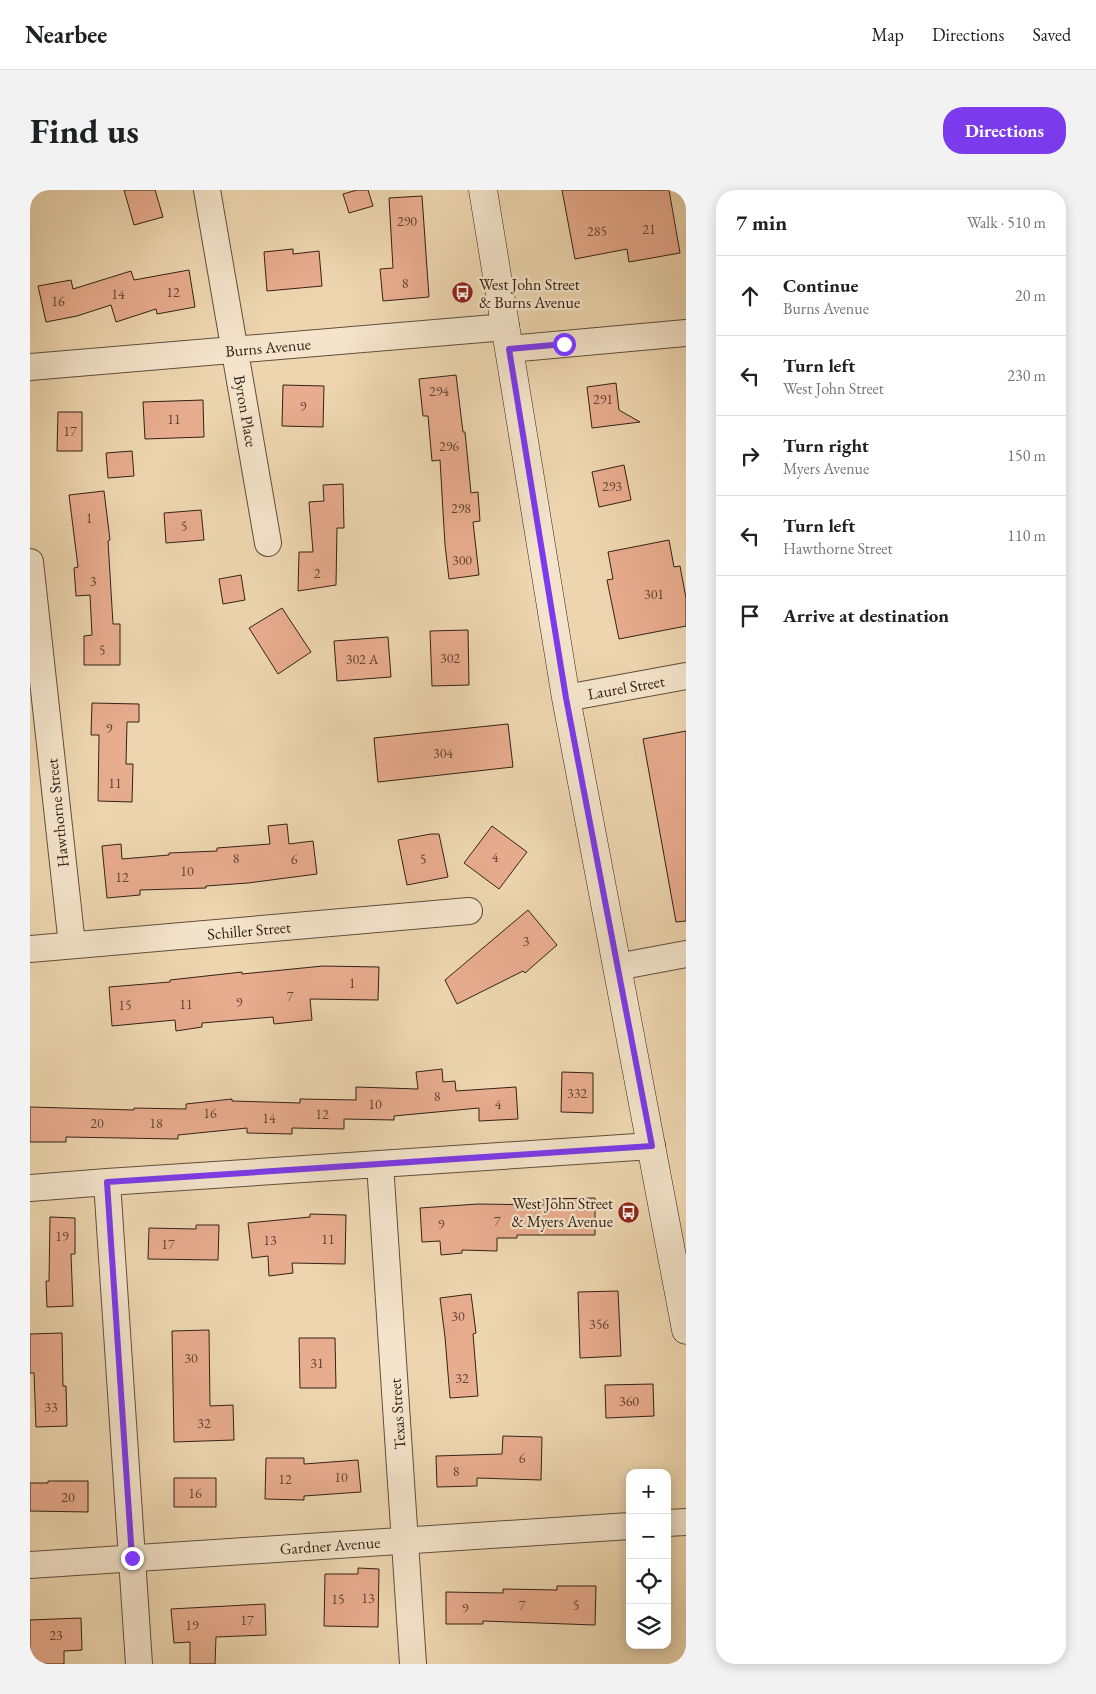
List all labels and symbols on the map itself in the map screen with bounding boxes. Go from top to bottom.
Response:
house number: 290 [397,212,417,230]
house number: 21 [642,220,656,238]
house number: 285 [587,222,607,240]
house number: 8 [402,274,409,292]
place label: West John Street & Burns Avenue [479,274,580,313]
bus stop icon: West John Street & Burns Avenue [451,281,475,305]
house number: 12 [166,283,180,301]
house number: 14 [111,285,125,303]
house number: 16 [51,292,65,310]
street label: Burns Avenue [224,333,312,362]
route start [553,333,576,356]
street label: Byron Place [229,373,262,449]
house number: 294 [429,382,449,400]
house number: 291 [593,390,613,408]
house number: 9 [300,397,307,415]
house number: 11 [167,410,181,428]
house number: 17 [63,422,77,440]
house number: 296 [439,437,459,455]
house number: 293 [602,477,622,495]
house number: 298 [451,499,471,517]
house number: 1 [86,509,92,527]
house number: 5 [181,517,187,535]
house number: 300 [452,551,472,569]
house number: 2 [314,564,321,582]
house number: 3 [90,572,97,590]
house number: 301 [644,585,664,603]
house number: 5 [99,641,105,659]
house number: 302 [440,649,460,667]
house number: 302 A [346,650,379,668]
street label: Laurel Street [586,670,666,705]
house number: 9 [106,719,113,737]
house number: 304 [433,744,453,762]
street label: Hawthorne Street [41,757,74,869]
house number: 11 [108,774,122,792]
house number: 4 [492,848,499,866]
house number: 8 [233,849,240,867]
house number: 6 [291,850,298,868]
house number: 5 [420,850,426,868]
house number: 10 [180,862,194,880]
house number: 12 [115,868,129,886]
street label: Schiller Street [206,916,292,945]
house number: 3 [523,932,530,950]
house number: 1 [349,974,355,992]
house number: 7 [287,987,294,1005]
house number: 9 [236,993,243,1011]
house number: 11 [179,995,193,1013]
house number: 15 [118,996,132,1014]
house number: 332 [567,1084,587,1102]
house number: 8 [434,1087,441,1105]
house number: 10 [368,1095,382,1113]
house number: 4 [495,1095,502,1113]
house number: 16 [203,1104,217,1122]
house number: 12 [315,1105,329,1123]
house number: 14 [262,1109,276,1127]
house number: 20 [90,1114,104,1132]
house number: 18 [149,1114,163,1132]
place label: West John Street & Myers Avenue [511,1193,613,1232]
bus stop icon: West John Street & Myers Avenue [617,1200,641,1224]
house number: 7 [494,1212,501,1230]
house number: 9 [438,1215,445,1233]
house number: 19 [55,1227,69,1245]
house number: 11 [321,1230,335,1248]
house number: 13 [263,1231,277,1249]
house number: 17 [161,1235,175,1253]
house number: 30 [451,1307,465,1325]
house number: 356 [589,1315,609,1333]
house number: 30 [184,1349,198,1367]
house number: 31 [310,1354,324,1372]
house number: 32 [455,1369,469,1387]
street label: Texas Street [385,1378,410,1450]
house number: 360 [619,1392,639,1410]
house number: 33 [44,1398,58,1416]
house number: 32 [197,1414,211,1432]
house number: 6 [519,1449,526,1467]
house number: 8 [453,1462,460,1480]
house number: 10 [334,1468,348,1486]
house number: 12 [278,1470,292,1488]
house number: 16 [188,1484,202,1502]
house number: 20 [61,1488,75,1506]
street label: Gardner Avenue [279,1532,381,1559]
route end [121,1547,144,1570]
house number: 13 [361,1589,375,1607]
house number: 15 [331,1590,345,1608]
house number: 7 [519,1596,526,1614]
house number: 5 [573,1596,579,1614]
house number: 9 [462,1599,469,1617]
house number: 17 [240,1611,254,1629]
house number: 19 [185,1616,199,1634]
house number: 23 [49,1626,63,1644]

